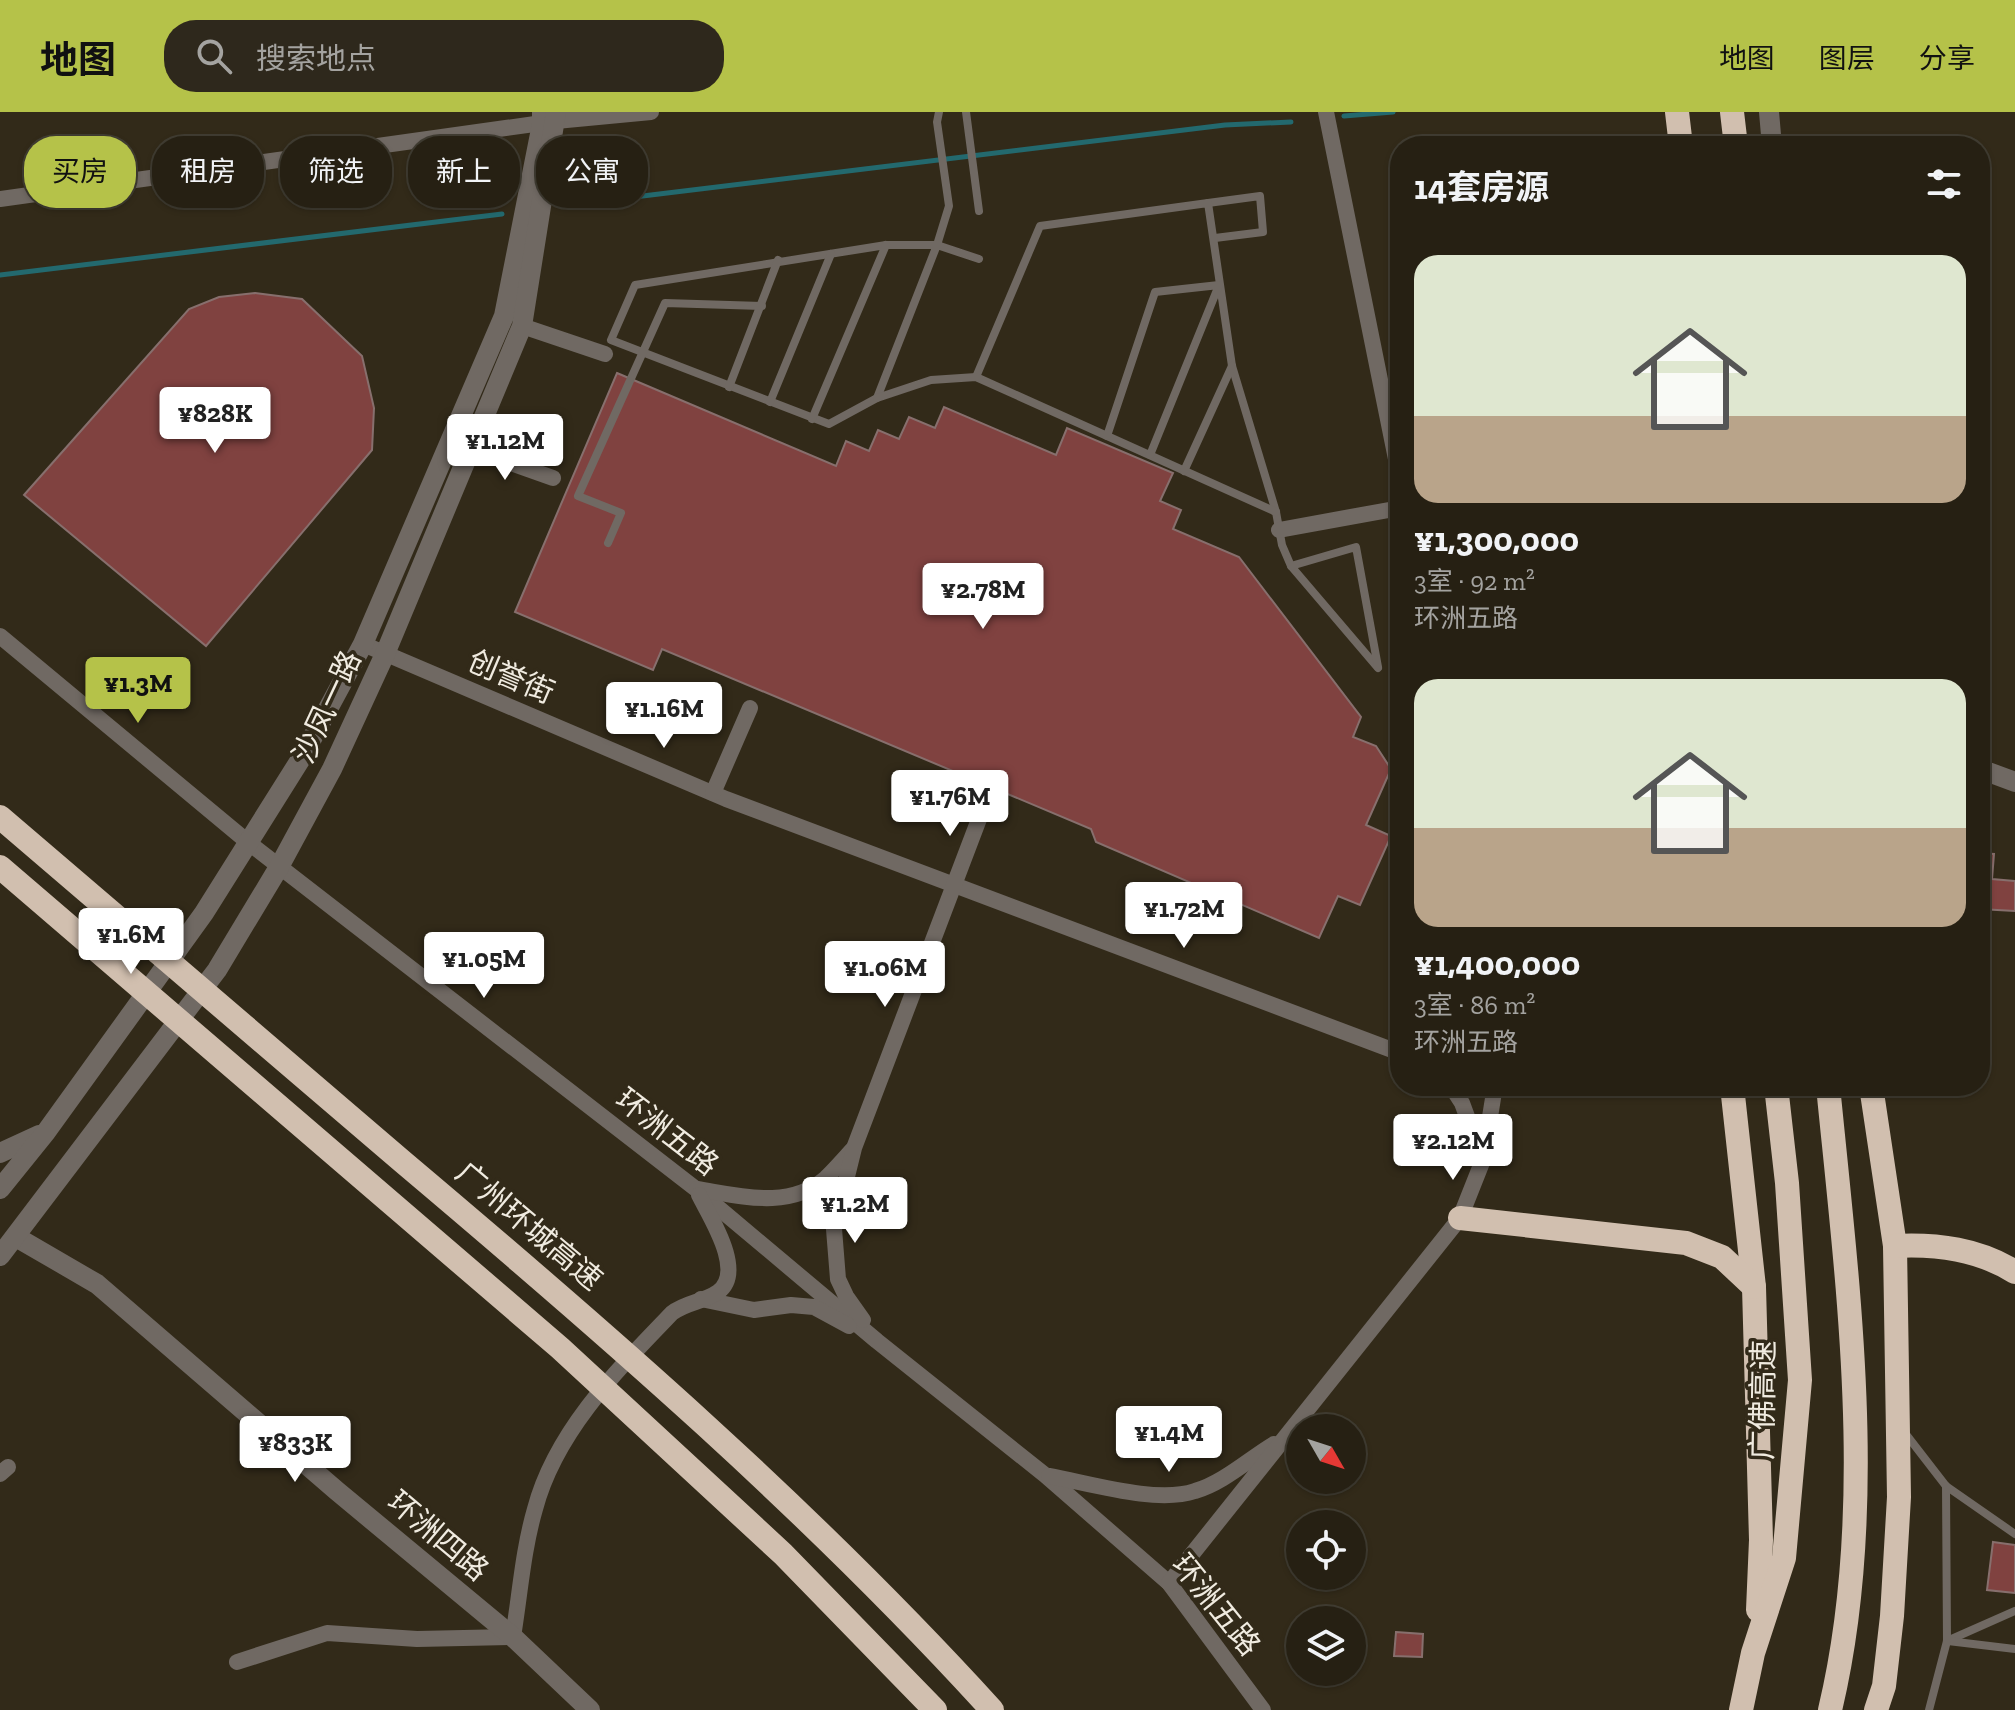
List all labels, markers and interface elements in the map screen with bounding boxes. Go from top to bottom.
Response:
search box [164,20,724,92]
icon: search [192,34,236,78]
text: 地图 [40,37,116,83]
text: 搜索地点 [256,41,376,77]
text: 地图 [1719,42,1775,75]
text: 图层 [1819,42,1875,75]
text: 分享 [1919,42,1975,75]
chip: 买房 [24,136,136,208]
chip: 租房 [152,136,264,208]
chip: 筛选 [280,136,392,208]
chip: 新上 [408,136,520,208]
chip: 公寓 [536,136,648,208]
icon: filters [1922,162,1966,206]
text: 14套房源 [1414,167,1549,208]
icon: home [1618,307,1762,451]
pin: ¥828K [159,387,271,455]
text: ¥828K [178,397,252,429]
pin: ¥1.12M [440,414,570,482]
text: ¥1.12M [465,424,545,456]
text: ¥1,300,000 [1414,519,1579,560]
pin: ¥2.78M [918,563,1048,631]
text: 3室 · 92 m² [1414,565,1535,597]
text: ¥2.78M [941,573,1025,605]
text: 环洲五路 [1414,602,1518,634]
street label: 创誉街 [463,643,559,711]
street label: 沙凤一路 [285,645,369,769]
pin: ¥1.3M [82,657,194,725]
text: ¥1.3M [103,667,173,699]
pin: ¥1.16M [599,682,729,750]
text: ¥1.16M [624,692,704,724]
icon: home [1618,731,1762,875]
pin: ¥1.76M [885,770,1015,838]
text: ¥1.76M [909,780,991,812]
pin: ¥1.72M [1119,882,1249,950]
text: ¥1.72M [1143,892,1225,924]
pin: ¥1.6M [75,908,187,976]
text: ¥1.6M [97,918,165,950]
pin: ¥1.05M [419,932,549,1000]
pin: ¥1.06M [820,941,950,1009]
text: ¥1.05M [442,942,526,974]
text: ¥1,400,000 [1414,943,1580,984]
text: ¥1.06M [843,951,927,983]
text: 3室 · 86 m² [1414,989,1535,1021]
text: 环洲五路 [1414,1026,1518,1058]
street label: 环洲五路 [609,1081,725,1183]
pin: ¥2.12M [1388,1114,1518,1182]
text: ¥2.12M [1411,1124,1495,1156]
street label: 广州环城高速 [448,1154,610,1298]
pin: ¥1.2M [799,1177,911,1245]
text: ¥1.2M [820,1187,890,1219]
street label: 广佛高速 [1744,1340,1782,1460]
pin: ¥1.4M [1113,1406,1225,1474]
north arrow [1286,1414,1366,1494]
map controls [1286,1414,1366,1686]
pin: ¥833K [239,1416,351,1484]
text: ¥1.4M [1134,1416,1204,1448]
text: ¥833K [258,1426,332,1458]
street label: 环洲四路 [380,1484,496,1588]
button: locate [1286,1510,1366,1590]
street label: 环洲五路 [1164,1547,1268,1663]
button: layers [1286,1606,1366,1686]

